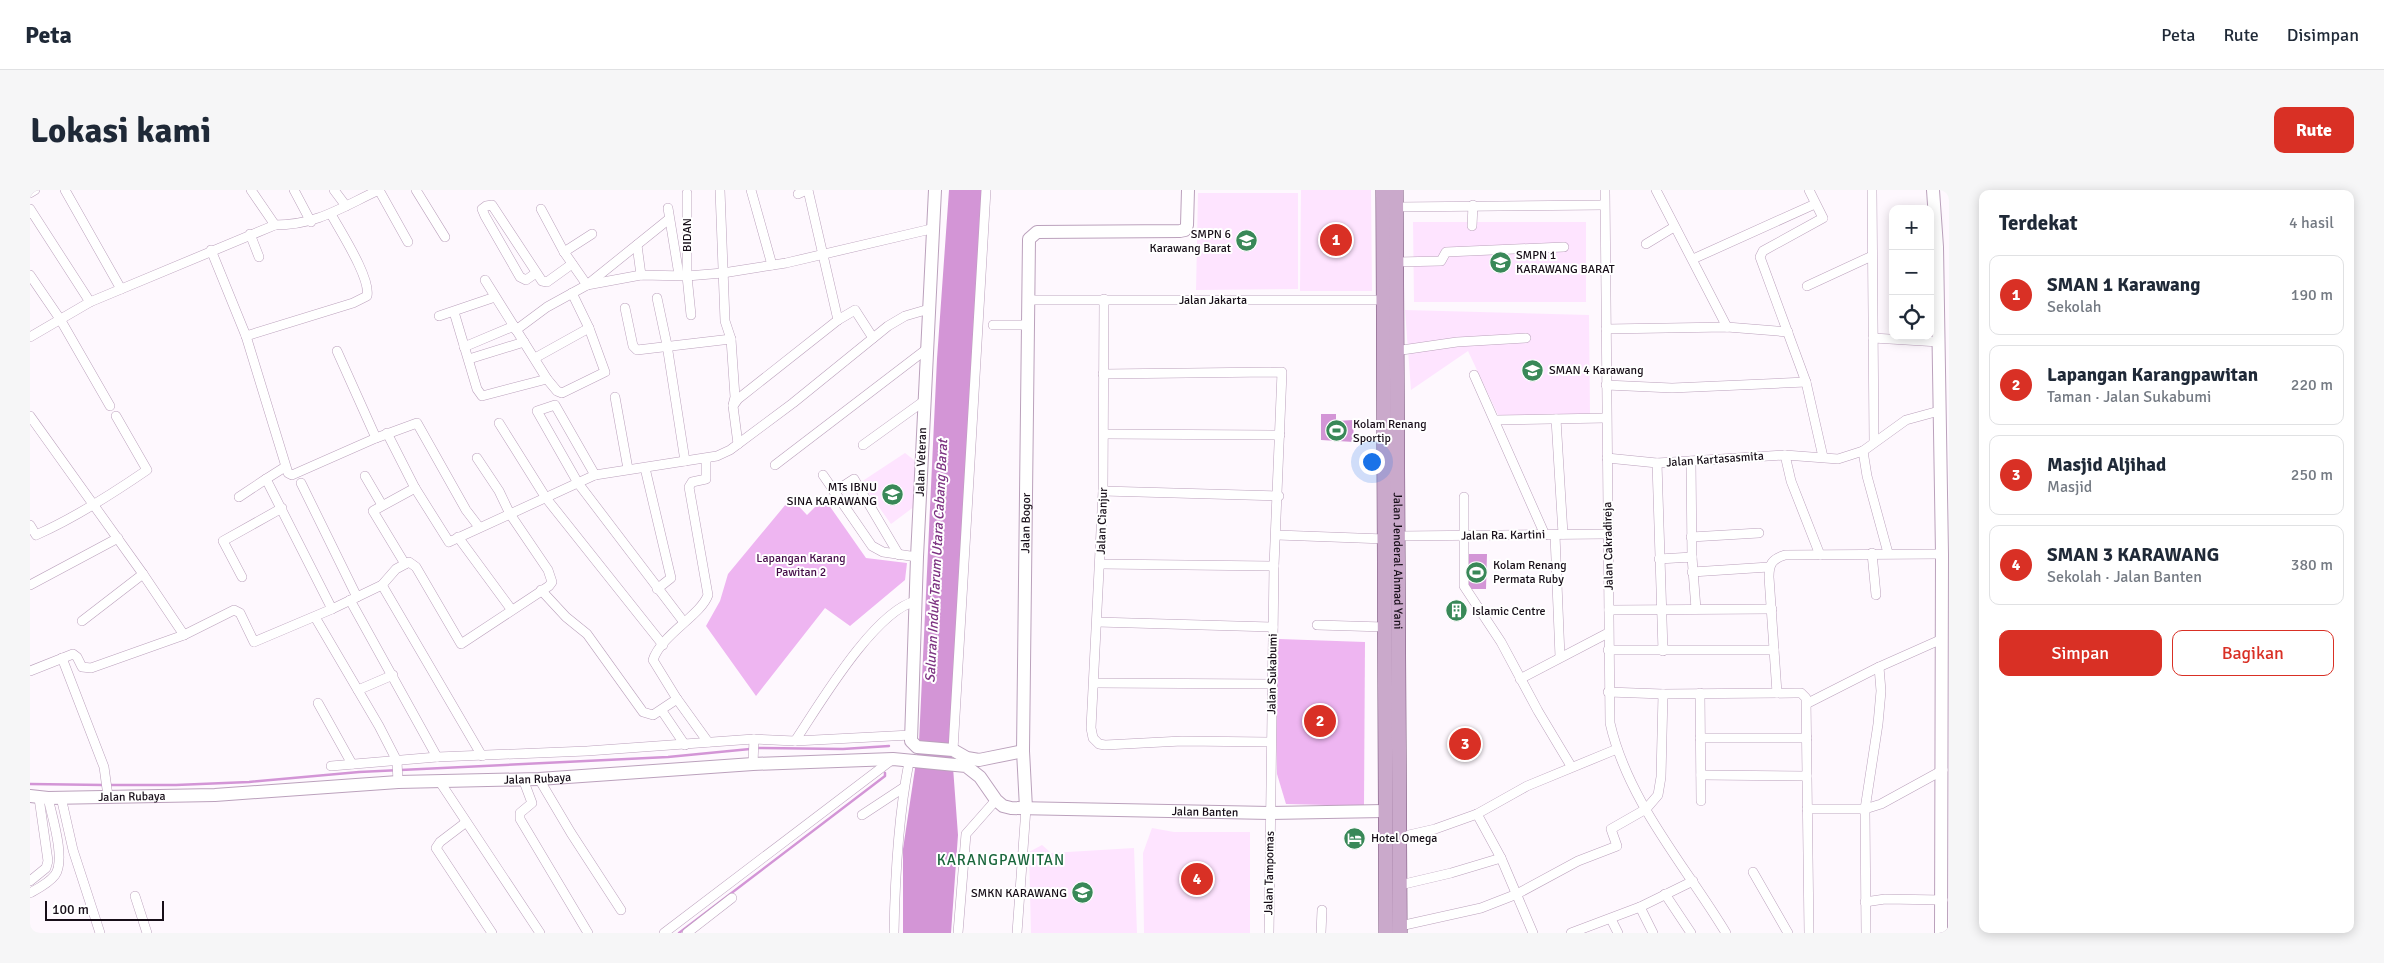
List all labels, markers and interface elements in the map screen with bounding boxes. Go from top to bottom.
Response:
text: Peta [25,20,72,50]
text: Peta [2161,24,2195,46]
text: Rute [2223,24,2259,46]
text: Disimpan [2287,24,2359,46]
button: Rute [2274,107,2354,153]
text: Lokasi kami [30,109,211,152]
map controls [1889,205,1934,340]
button: + [1889,205,1934,250]
text: Terdekat [1999,210,2078,236]
text: 4 hasil [2289,213,2334,233]
street label: BIDAN [680,218,695,252]
pin: 1 [1320,221,1352,259]
place label: SMPN 6 Karawang Barat [1150,227,1231,256]
school or university icon: SMPN 6 Karawang Barat [1235,229,1259,253]
place label: SMPN 1 KARAWANG BARAT [1516,248,1615,277]
school or university icon: SMPN 1 KARAWANG BARAT [1488,250,1512,274]
button: − [1889,250,1934,295]
text: SMAN 1 Karawang [2047,273,2200,297]
text: 1 [2012,285,2020,305]
text: 190 m [2291,285,2333,305]
street label: Jalan Jakarta [1179,293,1247,308]
button: locate [1889,295,1934,340]
text: Sekolah [2047,297,2101,317]
school or university icon: SMAN 4 Karawang [1521,358,1545,382]
place label: SMAN 4 Karawang [1549,363,1644,378]
text: Lapangan Karangpawitan [2047,363,2258,387]
text: 2 [2012,375,2020,395]
text: 220 m [2291,375,2333,395]
text: Taman · Jalan Sukabumi [2047,387,2211,407]
place label: Kolam Renang Sportip [1353,417,1427,446]
sports icon: Kolam Renang Sportip [1325,419,1349,443]
street label: Jalan Veteran [913,427,930,497]
water label: Saluran Induk Tarum Utara Cabang Barat [922,437,951,683]
your location [1359,449,1385,475]
street label: Jalan Kartasasmita [1666,449,1764,470]
text: Masjid Aljihad [2047,453,2166,477]
text: 3 [2012,465,2020,485]
text: 250 m [2291,465,2333,485]
text: Masjid [2047,477,2092,497]
place label: MTs IBNU SINA KARAWANG [787,480,877,509]
school or university icon: MTs IBNU SINA KARAWANG [881,482,905,506]
street label: Jalan Cianjur [1094,486,1111,555]
street label: Jalan Bogor [1018,492,1034,553]
street label: Jalan Jenderal Ahmad Yani [1390,493,1405,629]
street label: Jalan Cakradireja [1600,501,1617,591]
street label: Jalan Ra. Kartini [1461,527,1545,544]
text: SMAN 3 KARAWANG [2047,543,2219,567]
park label: Lapangan Karang Pawitan 2 [756,551,846,580]
text: 4 [2012,555,2020,575]
text: 380 m [2291,555,2333,575]
place label: Kolam Renang Permata Ruby [1493,558,1567,587]
sports icon: Kolam Renang Permata Ruby [1465,560,1489,584]
text: Sekolah · Jalan Banten [2047,567,2202,587]
building icon: Islamic Centre [1444,599,1468,623]
place label: Islamic Centre [1472,604,1546,619]
button: Simpan [1999,630,2162,676]
button: Bagikan [2172,630,2334,676]
street label: Jalan Sukabumi [1264,633,1281,715]
pin: 2 [1304,702,1336,740]
pin: 3 [1449,725,1481,763]
street label: Jalan Rubaya [504,770,572,788]
street label: Jalan Rubaya [98,789,166,805]
street label: Jalan Banten [1172,804,1239,820]
hotel icon: Hotel Omega [1343,826,1367,850]
street label: Jalan Tampomas [1261,831,1278,915]
place label: Hotel Omega [1371,831,1437,846]
district label: KARANGPAWITAN [937,851,1065,869]
pin: 4 [1181,860,1213,898]
school or university icon: SMKN KARAWANG [1071,881,1095,905]
place label: SMKN KARAWANG [971,886,1067,901]
scale bar [45,898,164,921]
text: 100 m [52,901,89,918]

